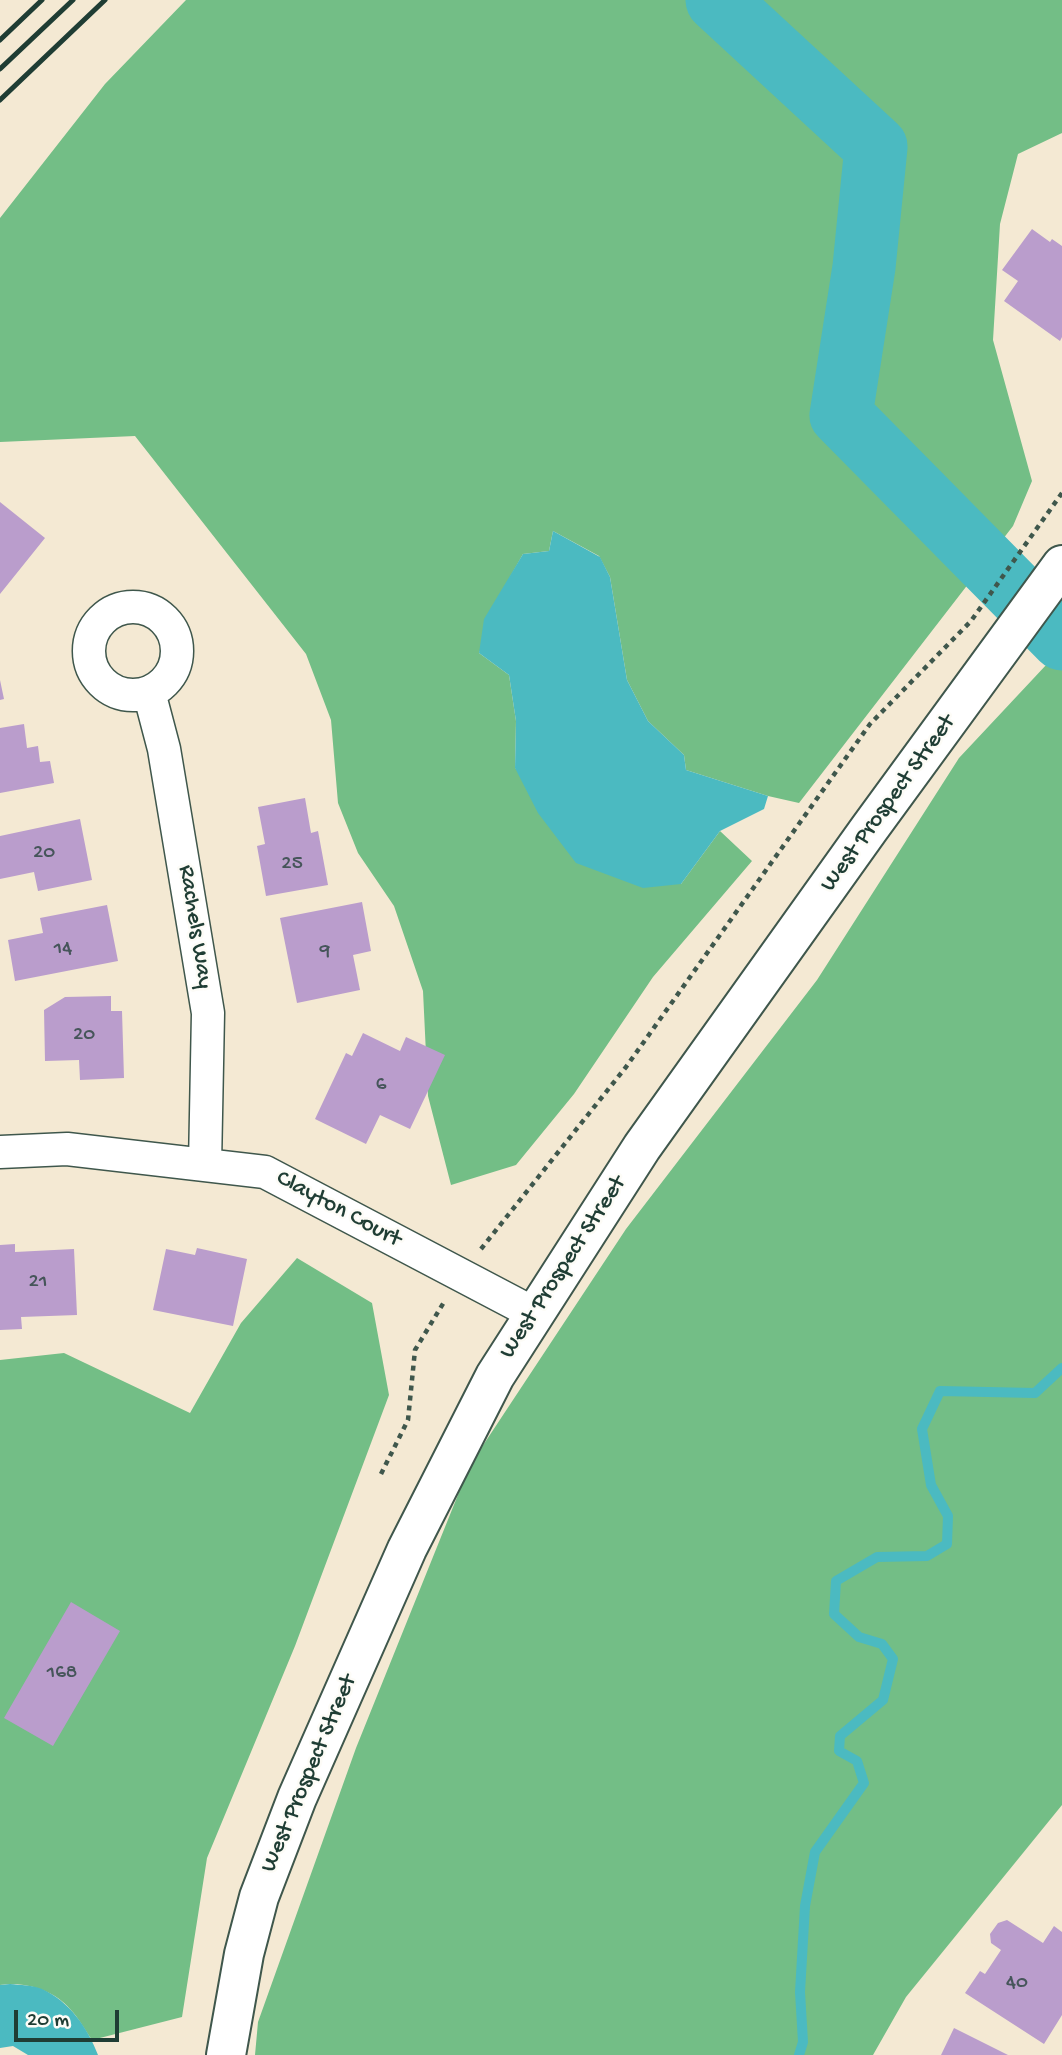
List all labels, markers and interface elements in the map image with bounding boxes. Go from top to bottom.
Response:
street label: West Prospect Street [815,710,963,898]
house number: 20 [33,841,55,867]
house number: 25 [281,852,303,878]
street label: Rachels Way [170,863,218,991]
house number: 14 [54,937,72,963]
house number: 9 [320,940,330,966]
house number: 20 [73,1023,95,1049]
house number: 6 [376,1073,386,1099]
street label: Clayton Court [270,1165,406,1255]
street label: West Prospect Street [494,1171,634,1365]
house number: 21 [29,1270,47,1296]
house number: 168 [47,1661,77,1687]
street label: West Prospect Street [255,1671,365,1877]
house number: 40 [1006,1971,1028,1997]
scale bar [18,1996,122,2040]
text: 20 m [27,2009,69,2034]

